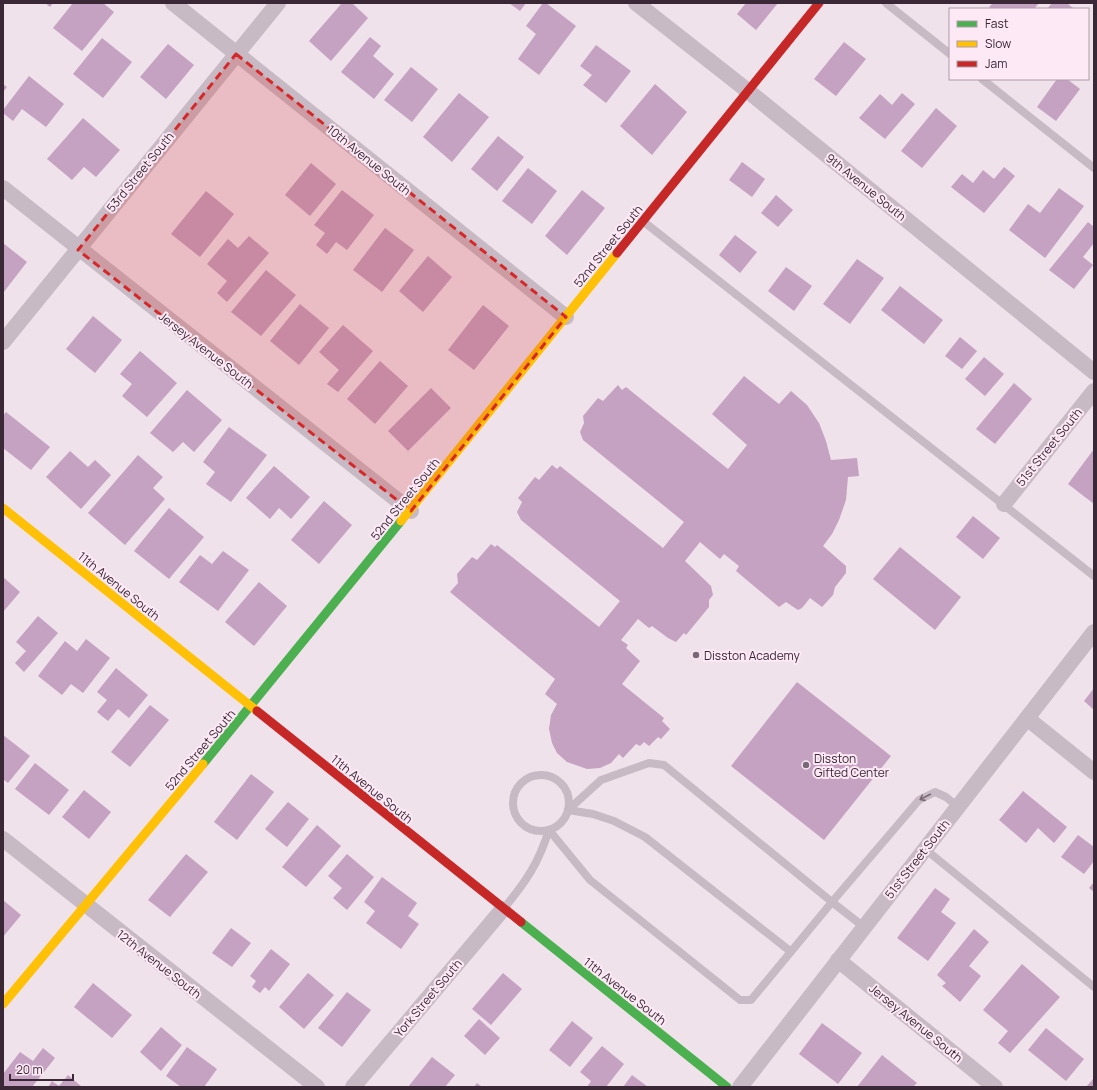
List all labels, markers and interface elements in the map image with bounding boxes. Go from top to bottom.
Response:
legend [949,8,1089,80]
text: Fast [985,15,1009,32]
text: Slow [985,35,1011,52]
text: Jam [985,55,1007,72]
street label: 10th Avenue South [323,121,415,199]
street label: 53rd Street South [102,128,178,216]
street label: 9th Avenue South [822,149,910,225]
street label: 52nd Street South [570,201,646,291]
street label: Jersey Avenue South [155,308,257,392]
street label: 51st Street South [1012,404,1086,490]
street label: 52nd Street South [367,454,443,544]
street label: 11th Avenue South [75,548,163,624]
place label: Disston Academy [704,647,800,664]
marker: Disston Academy [691,650,701,660]
street label: 52nd Street South [161,706,239,794]
place label: Disston Gifted Center [814,750,890,781]
street label: 11th Avenue South [328,751,416,827]
marker: Disston Gifted Center [801,760,811,770]
one-way arrow [919,794,931,801]
street label: 51st Street South [881,816,953,902]
street label: 12th Avenue South [113,926,205,1002]
street label: 11th Avenue South [580,953,670,1029]
street label: York Street South [390,955,466,1041]
street label: Jersey Avenue South [866,980,966,1066]
scale bar [10,1056,73,1082]
text: 20 m [16,1061,43,1078]

